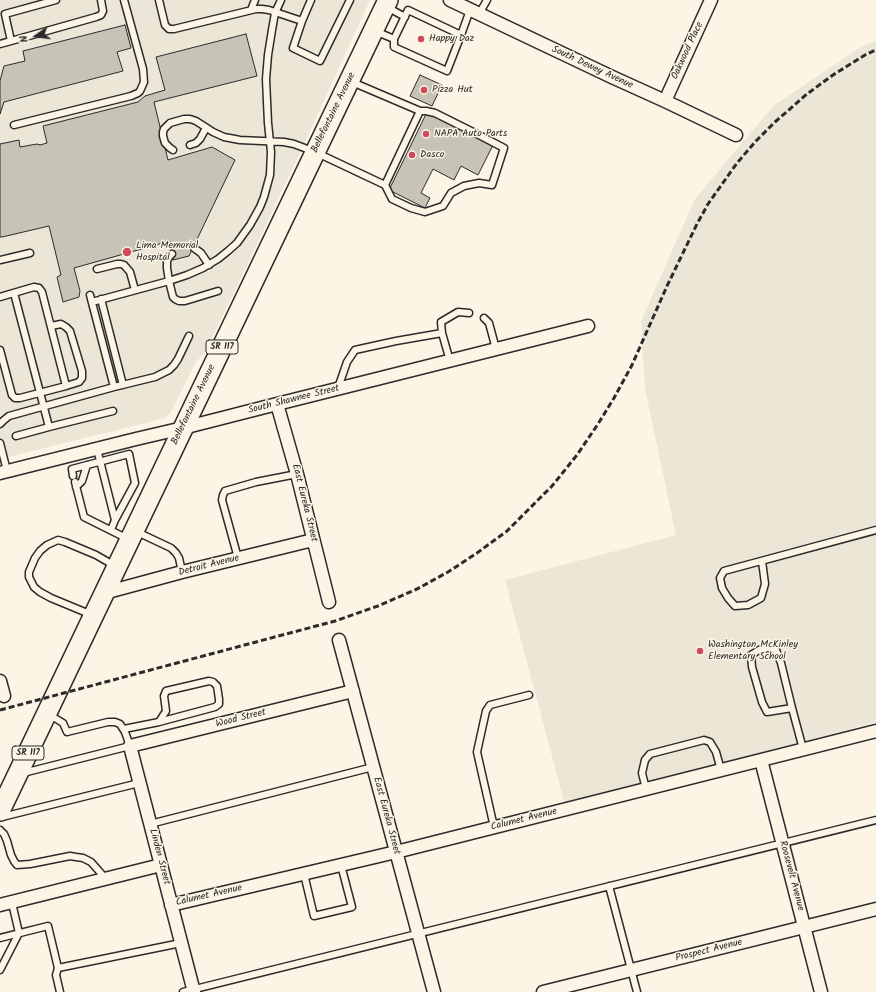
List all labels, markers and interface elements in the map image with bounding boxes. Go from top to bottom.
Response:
north arrow [16,16,56,56]
street label: Oakwood Place [669,20,707,82]
text: N [15,33,34,44]
place label: Happy Daz [429,33,474,45]
marker: Happy Daz [416,34,426,44]
street label: South Dewey Avenue [549,44,635,92]
street label: Bellefontaine Avenue [309,71,359,155]
place label: Pizza Hut [432,84,473,96]
marker: Pizza Hut [419,85,429,95]
place label: NAPA Auto Parts [434,128,507,140]
marker: NAPA Auto Parts [421,129,431,139]
place label: Dasco [420,149,444,161]
marker: Dasco [407,150,417,160]
place label: Lima Memorial Hospital [136,240,198,264]
marker: Lima Memorial Hospital [121,246,133,258]
road number: SR 117 [206,340,238,354]
street label: Bellefontaine Avenue [169,363,219,447]
street label: South Shawnee Street [247,383,341,417]
street label: East Eureka Street [289,463,319,543]
street label: Detroit Avenue [177,553,241,579]
place label: Washington McKinley Elementary School [708,639,798,662]
marker: Washington McKinley Elementary School [695,646,705,656]
street label: Wood Street [215,707,267,731]
road number: SR 117 [12,746,44,760]
street label: East Eureka Street [370,776,402,856]
street label: Calumet Avenue [490,806,558,834]
street label: Linden Street [146,828,172,886]
street label: Roosevelt Avenue [776,840,806,912]
street label: Calumet Avenue [175,883,243,909]
street label: Prospect Avenue [674,937,744,965]

